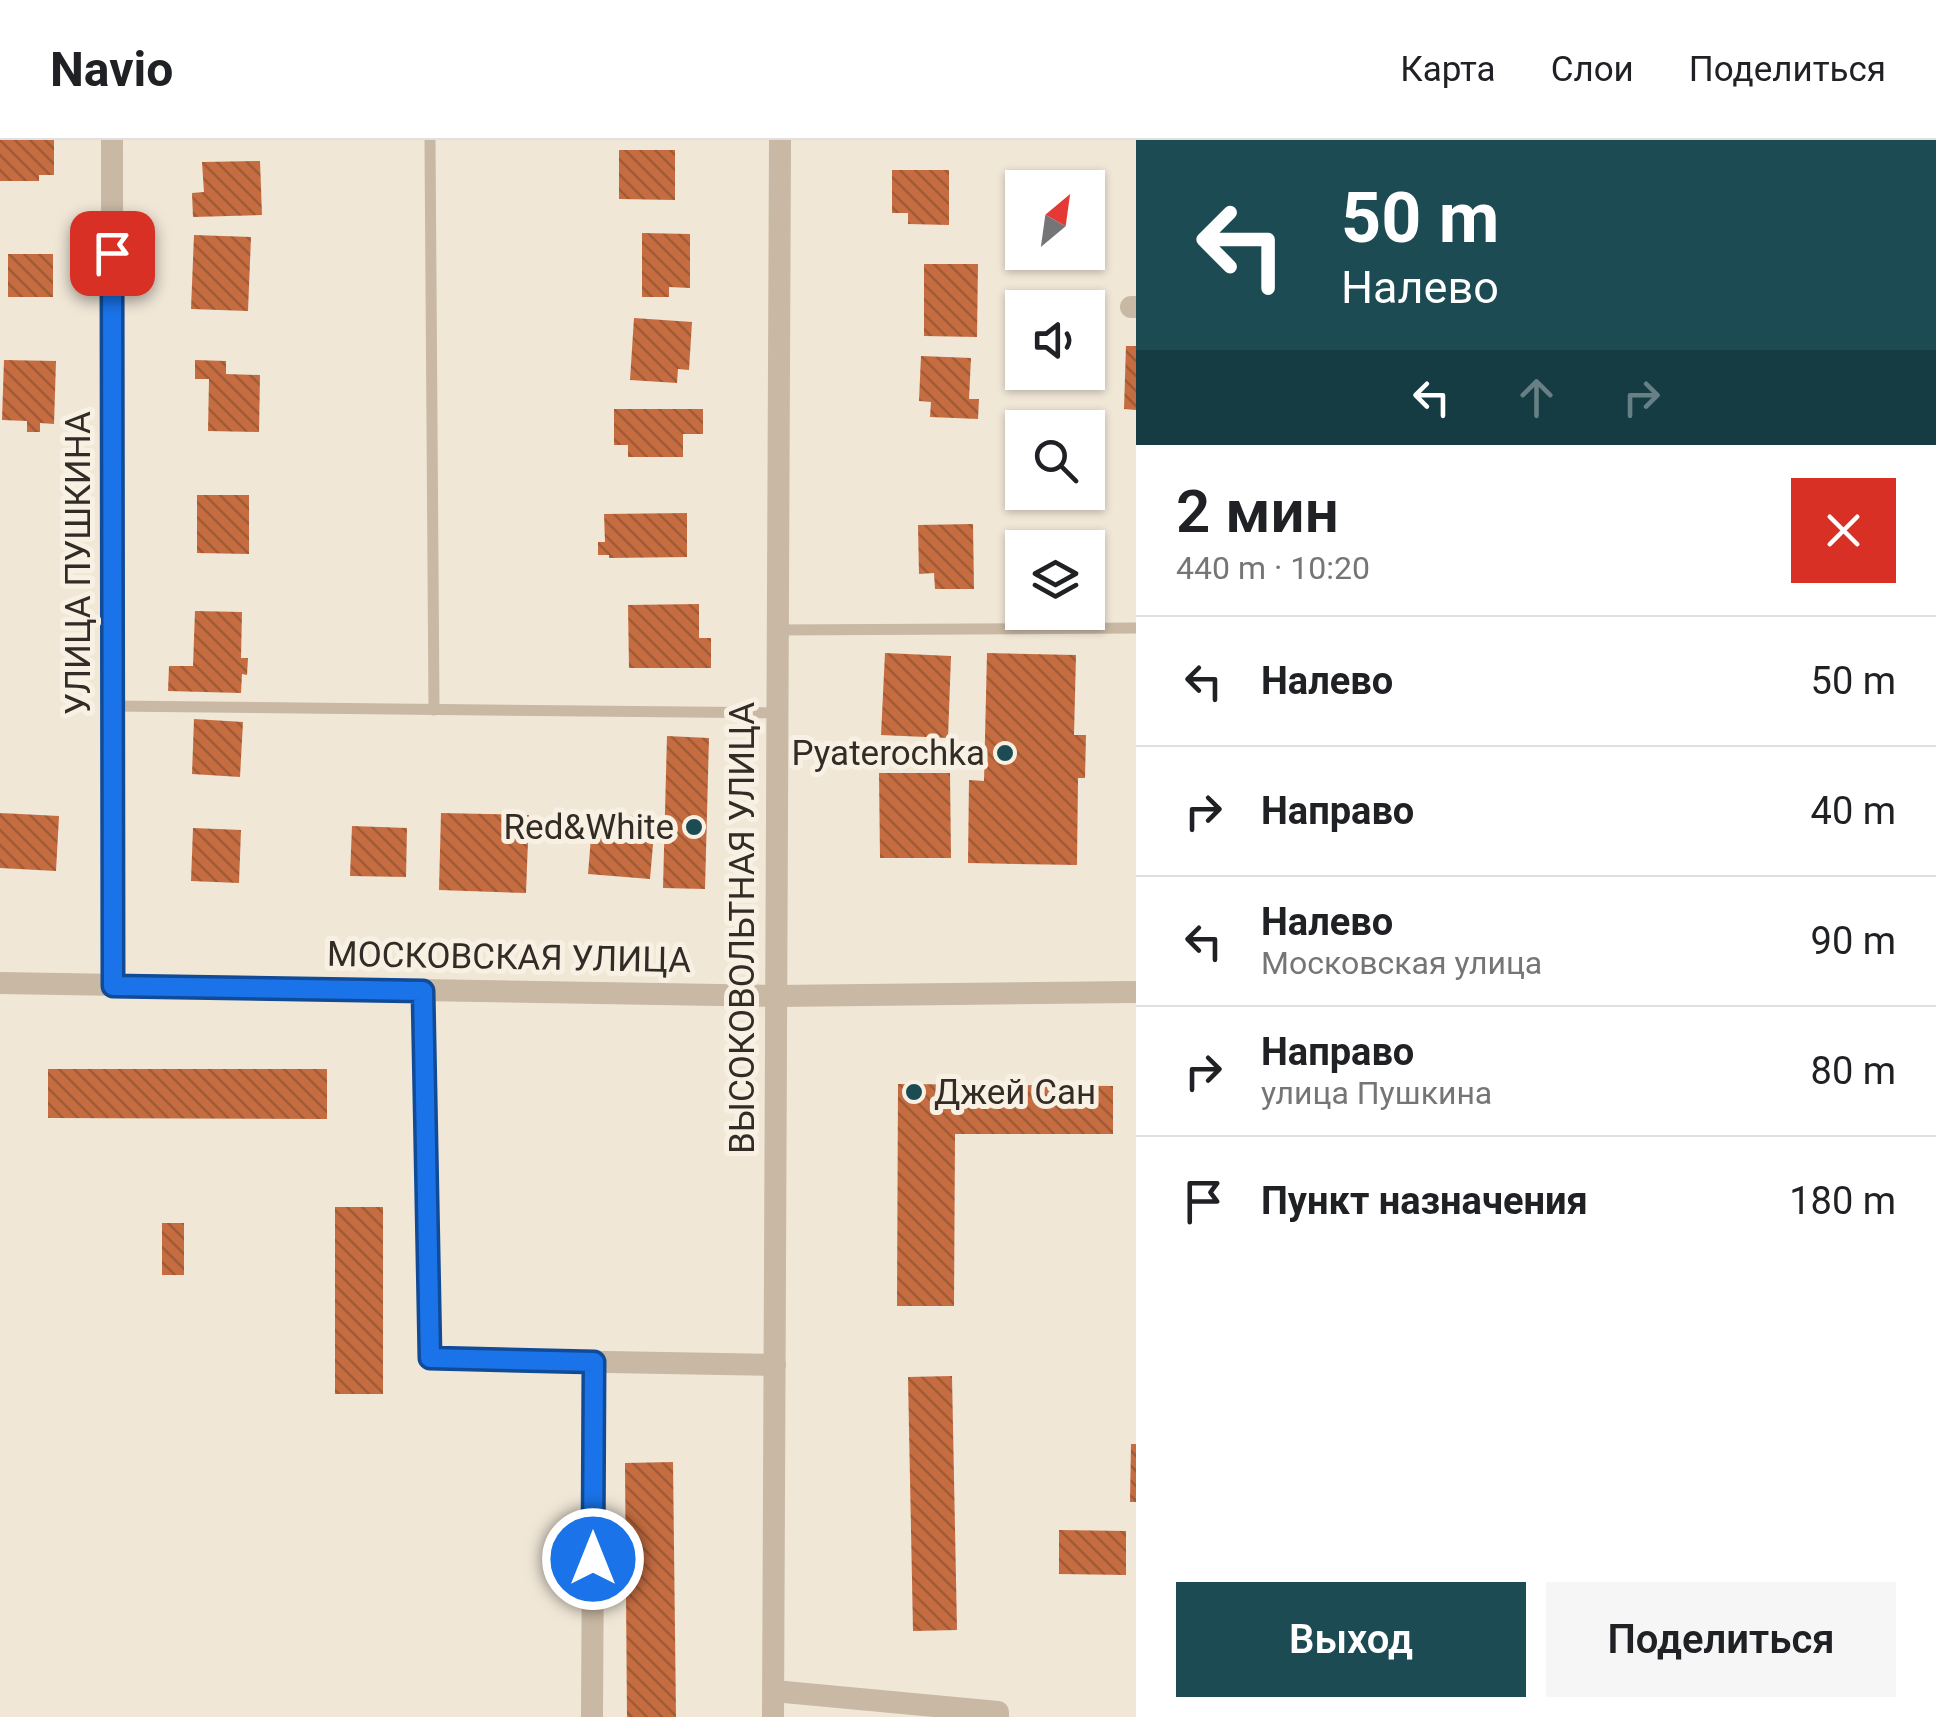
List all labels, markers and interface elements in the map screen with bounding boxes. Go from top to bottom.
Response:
text: Navio [50,41,173,98]
text: Карта [1400,49,1496,90]
text: Слои [1551,49,1634,90]
text: Поделиться [1689,49,1886,90]
north arrow [1005,170,1105,270]
map controls [1005,170,1105,630]
text: 50 m [1341,177,1499,259]
icon: left [1176,180,1306,310]
pin [70,211,155,296]
icon: arrive [85,226,140,281]
text: Налево [1341,261,1499,314]
button: sound [1005,290,1105,390]
icon: left [1404,370,1459,425]
icon: ahead [1509,370,1564,425]
icon: right [1614,370,1669,425]
button: search [1005,410,1105,510]
street label: УЛИЦА ПУШКИНА [58,411,99,715]
text: 2 мин [1176,476,1339,547]
button: close [1791,478,1896,583]
button: layers [1005,530,1105,630]
text: 440 m · 10:20 [1176,549,1370,587]
icon: left [1176,654,1231,709]
text: Налево [1261,659,1393,703]
text: 50 m [1811,659,1896,703]
street label: ВЫСОКОВОЛЬТНАЯ УЛИЦА [722,702,763,1154]
place label: Pyaterochka [791,733,985,774]
marker: Pyaterochka [994,742,1016,764]
icon: right [1176,784,1231,839]
text: Направо [1261,789,1414,833]
text: 40 m [1811,789,1896,833]
place label: Red&White [504,807,674,848]
marker: Red&White [683,816,705,838]
text: Налево [1261,900,1393,944]
icon: left [1176,914,1231,969]
text: 90 m [1811,919,1896,963]
street label: МОСКОВСКАЯ УЛИЦА [327,934,691,981]
text: Московская улица [1261,944,1542,982]
text: Направо [1261,1030,1414,1074]
icon: right [1176,1044,1231,1099]
text: 80 m [1811,1049,1896,1093]
place label: Джей Сан [934,1072,1096,1113]
text: улица Пушкина [1261,1074,1492,1112]
marker: Джей Сан [903,1081,925,1103]
icon: arrive [1176,1174,1231,1229]
text: Пункт назначения [1261,1179,1588,1223]
text: 180 m [1789,1179,1896,1223]
position arrow [541,1507,645,1611]
button: Выход [1176,1582,1526,1697]
button: Поделиться [1546,1582,1896,1697]

